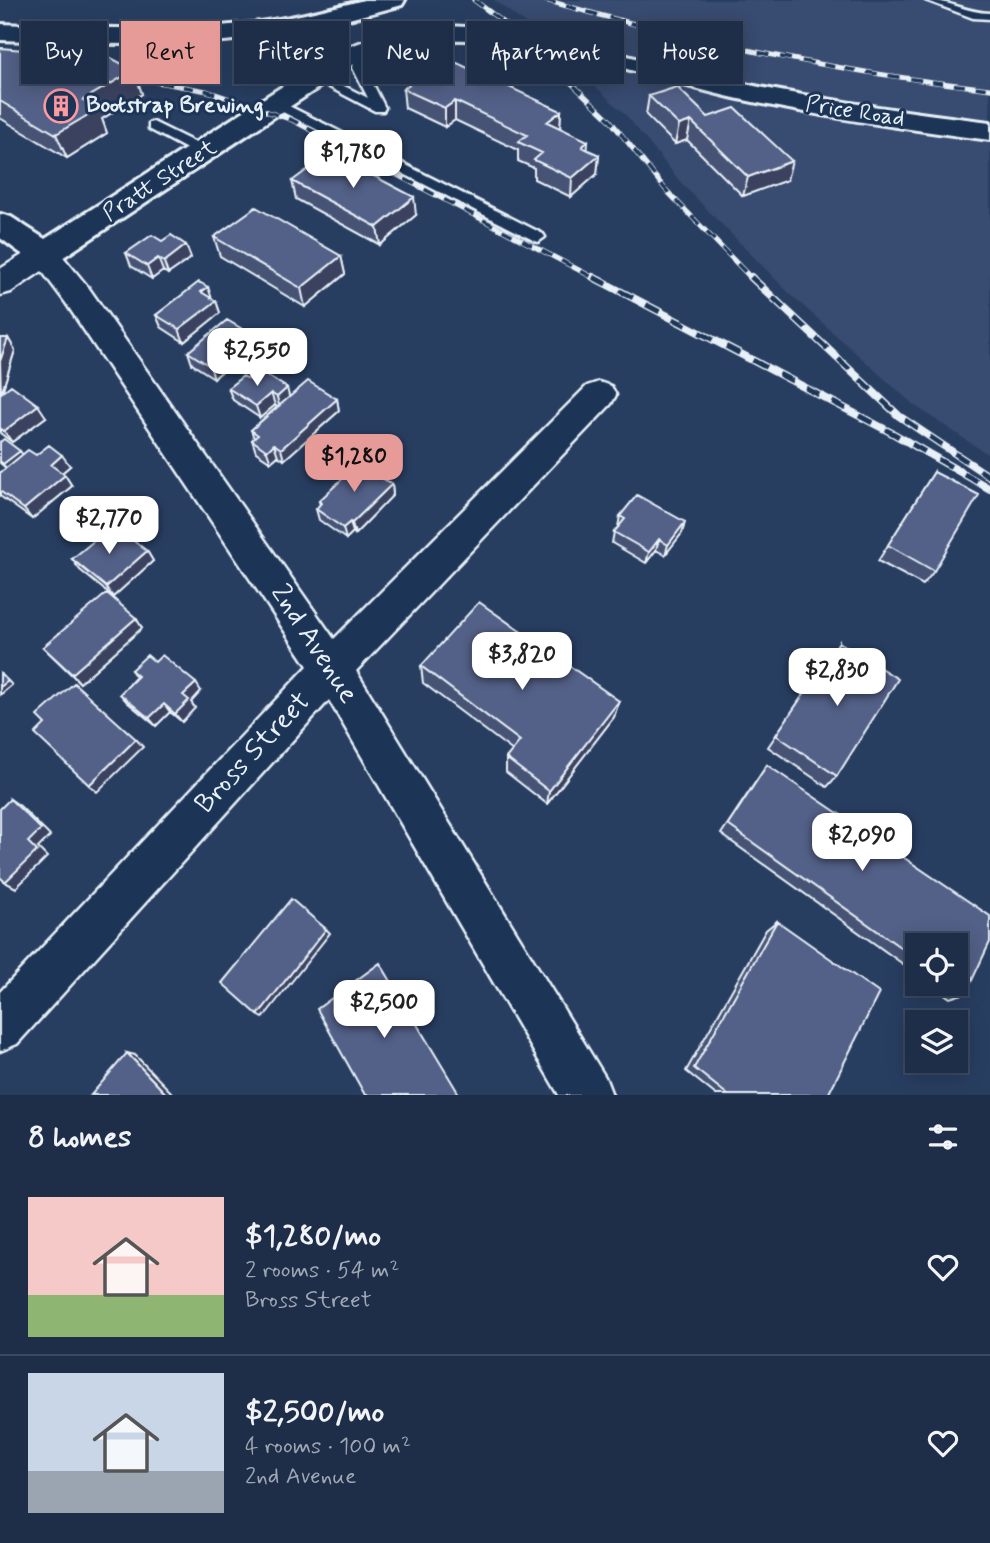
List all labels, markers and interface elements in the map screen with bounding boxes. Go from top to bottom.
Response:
chip: Buy [21,21,107,84]
chip: Rent [121,21,220,84]
chip: Filters [234,21,349,84]
chip: New [363,21,453,84]
chip: Apartment [467,21,624,84]
chip: House [638,21,743,84]
building icon: Bootstrap Brewing [42,87,80,125]
street label: Price Road [803,89,907,135]
place label: Bootstrap Brewing [86,91,264,121]
pin: $1,780 [296,130,410,190]
street label: Pratt Street [97,133,223,229]
text: $1,780 [320,138,386,168]
pin: $2,550 [200,328,314,388]
text: $2,550 [223,336,291,366]
pin: $1,280 [297,434,411,494]
text: $1,280 [321,442,387,472]
pin: $2,770 [52,496,166,556]
text: $2,770 [75,504,143,534]
street label: 2nd Avenue [262,577,366,711]
pin: $3,820 [465,632,579,692]
text: $3,820 [488,640,556,670]
pin: $2,830 [780,648,894,708]
text: $2,830 [805,656,869,686]
street label: Bross Street [187,684,319,822]
pin: $2,090 [805,814,919,873]
text: $2,090 [828,821,896,851]
map controls [905,933,968,1073]
button: locate [905,933,968,996]
pin: $2,500 [327,981,441,1040]
text: $2,500 [350,988,418,1018]
button: layers [905,1010,968,1073]
text: 8 homes [28,1118,131,1157]
icon: filters [924,1118,962,1156]
text: $1,280/mo [245,1217,381,1256]
icon: home [84,1225,168,1309]
icon: heart [924,1248,962,1286]
text: 2 rooms · 54 m² [245,1256,399,1286]
text: Bross Street [245,1286,372,1316]
text: $2,500/mo [245,1393,384,1432]
icon: home [84,1401,168,1485]
icon: heart [924,1424,962,1462]
text: 4 rooms · 100 m² [245,1432,411,1462]
text: 2nd Avenue [245,1462,356,1492]

